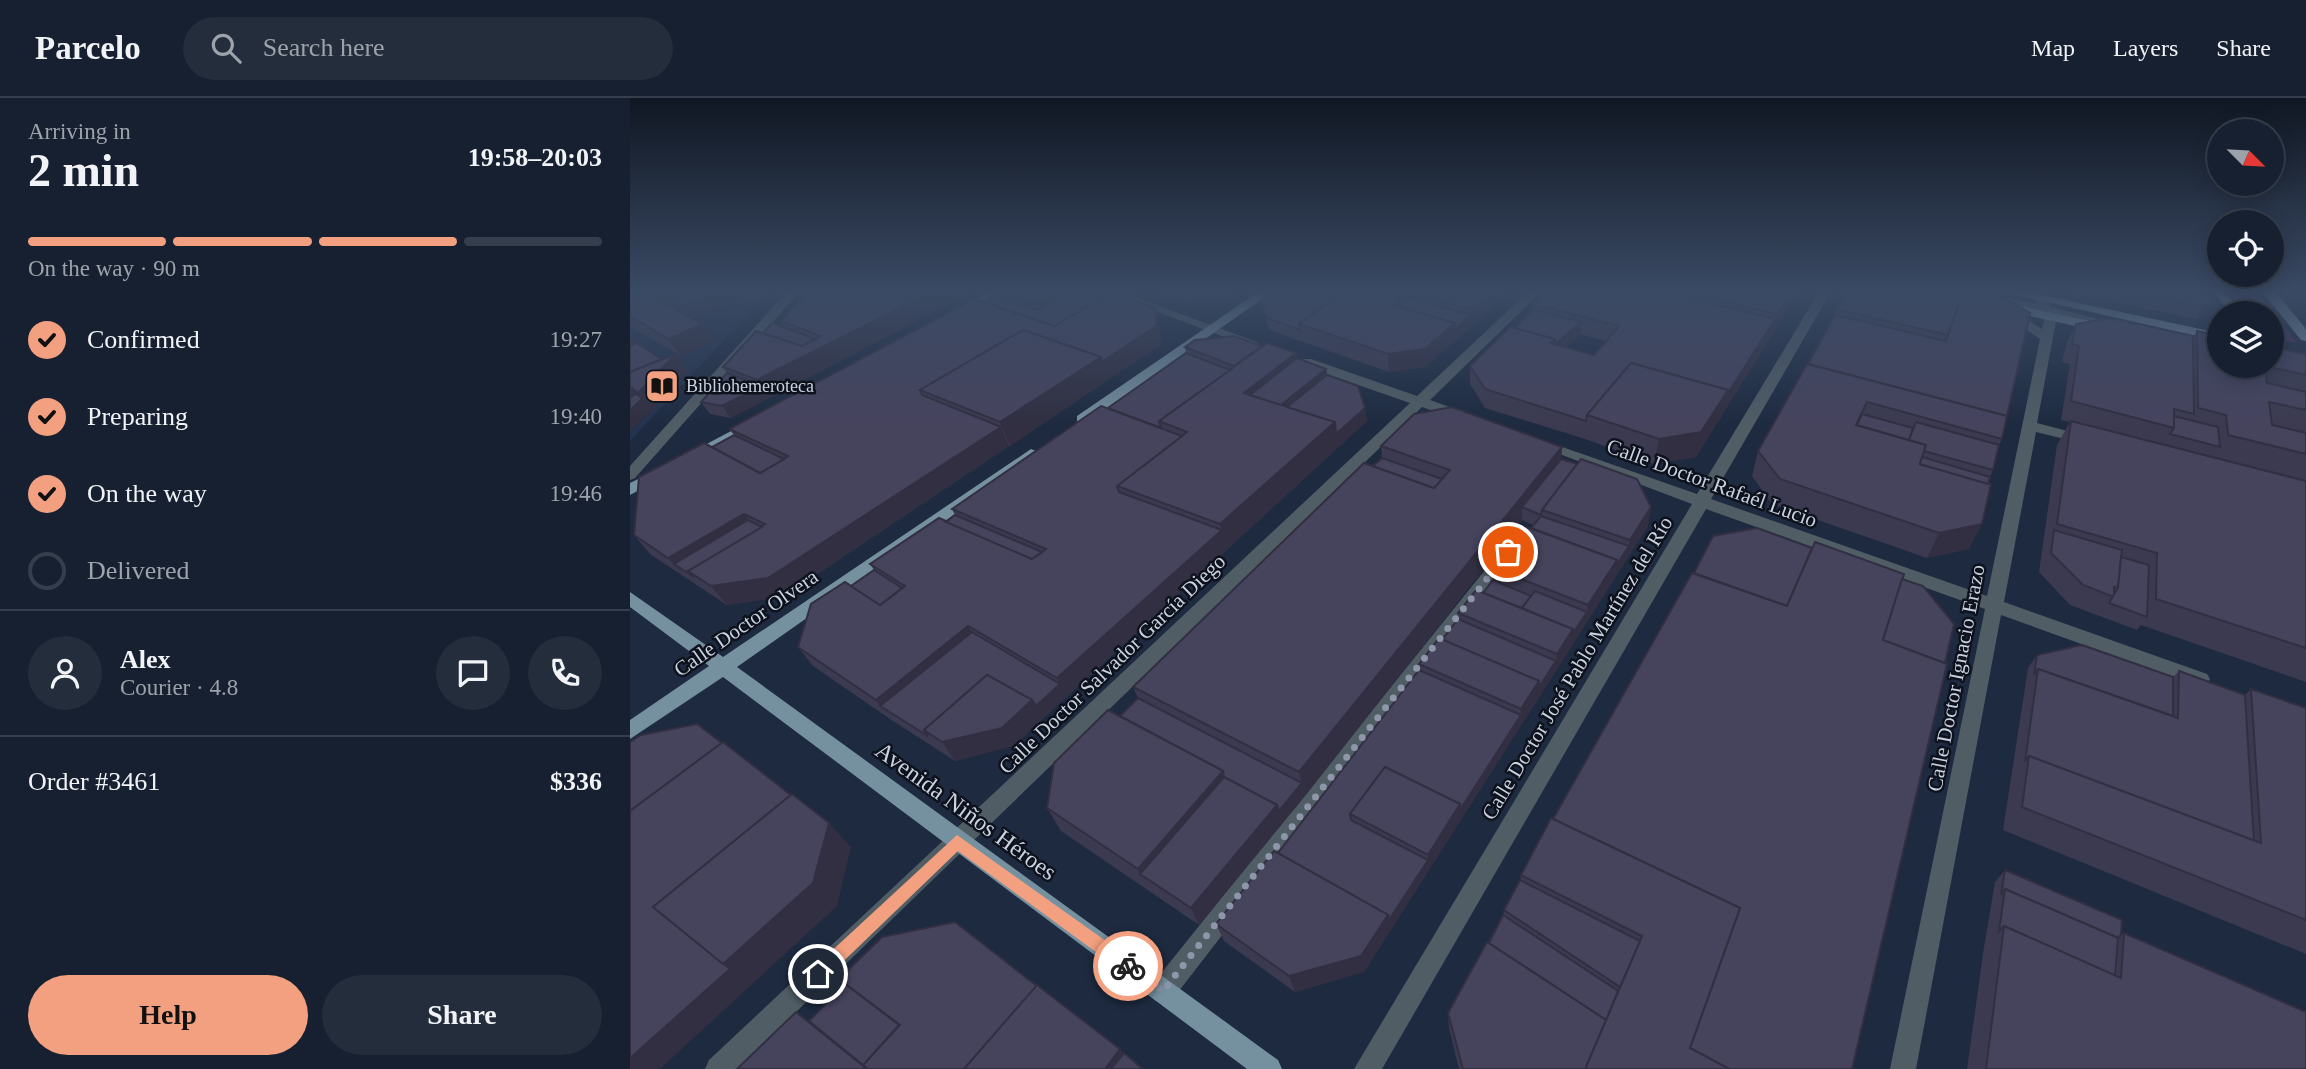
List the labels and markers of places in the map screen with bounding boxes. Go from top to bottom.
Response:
library icon: Bibliohemeroteca [643,367,681,405]
place label: Bibliohemeroteca [686,376,814,396]
pin [1478,522,1538,582]
pin [788,944,848,1004]

